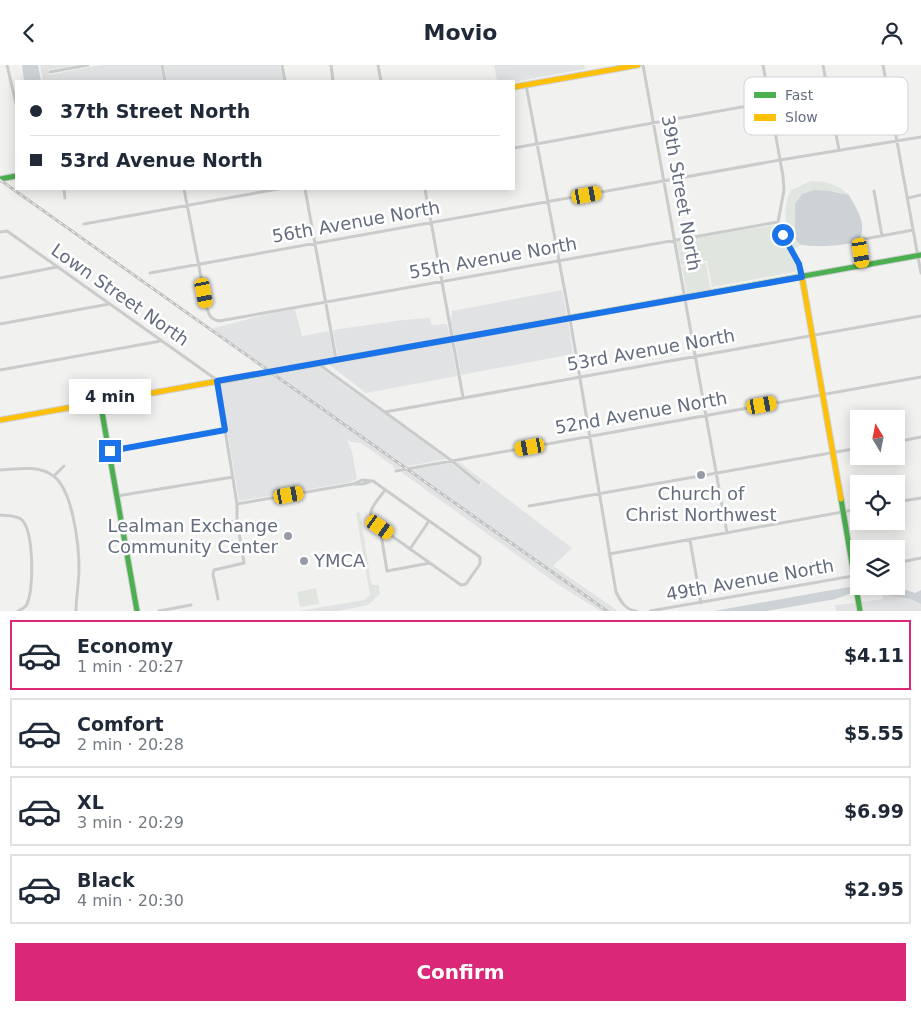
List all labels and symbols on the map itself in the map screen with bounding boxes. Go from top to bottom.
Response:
legend [744,77,908,135]
text: Fast [785,87,814,103]
text: Slow [785,109,818,125]
street label: 39th Street North [657,113,706,272]
car [570,185,603,205]
street label: 56th Avenue North [270,196,441,247]
route start [772,224,794,246]
street label: 55th Avenue North [407,232,578,283]
car [851,237,870,269]
street label: Lown Street North [47,239,193,350]
car [193,277,214,309]
street label: 53rd Avenue North [565,324,736,375]
callout: 4 min [69,379,151,413]
street label: 52nd Avenue North [553,387,729,438]
car [745,395,778,415]
north arrow [850,410,905,465]
car [513,437,546,457]
route end [99,440,121,462]
marker: Church of Christ Northwest [695,469,707,481]
place label: Church of Christ Northwest [625,483,777,525]
car [272,485,305,505]
car [363,512,396,542]
place label: Lealman Exchange Community Center [108,515,279,557]
marker: Lealman Exchange Community Center [282,530,294,542]
place label: YMCA [313,550,366,571]
street label: 49th Avenue North [664,554,835,605]
marker: YMCA [298,555,310,567]

